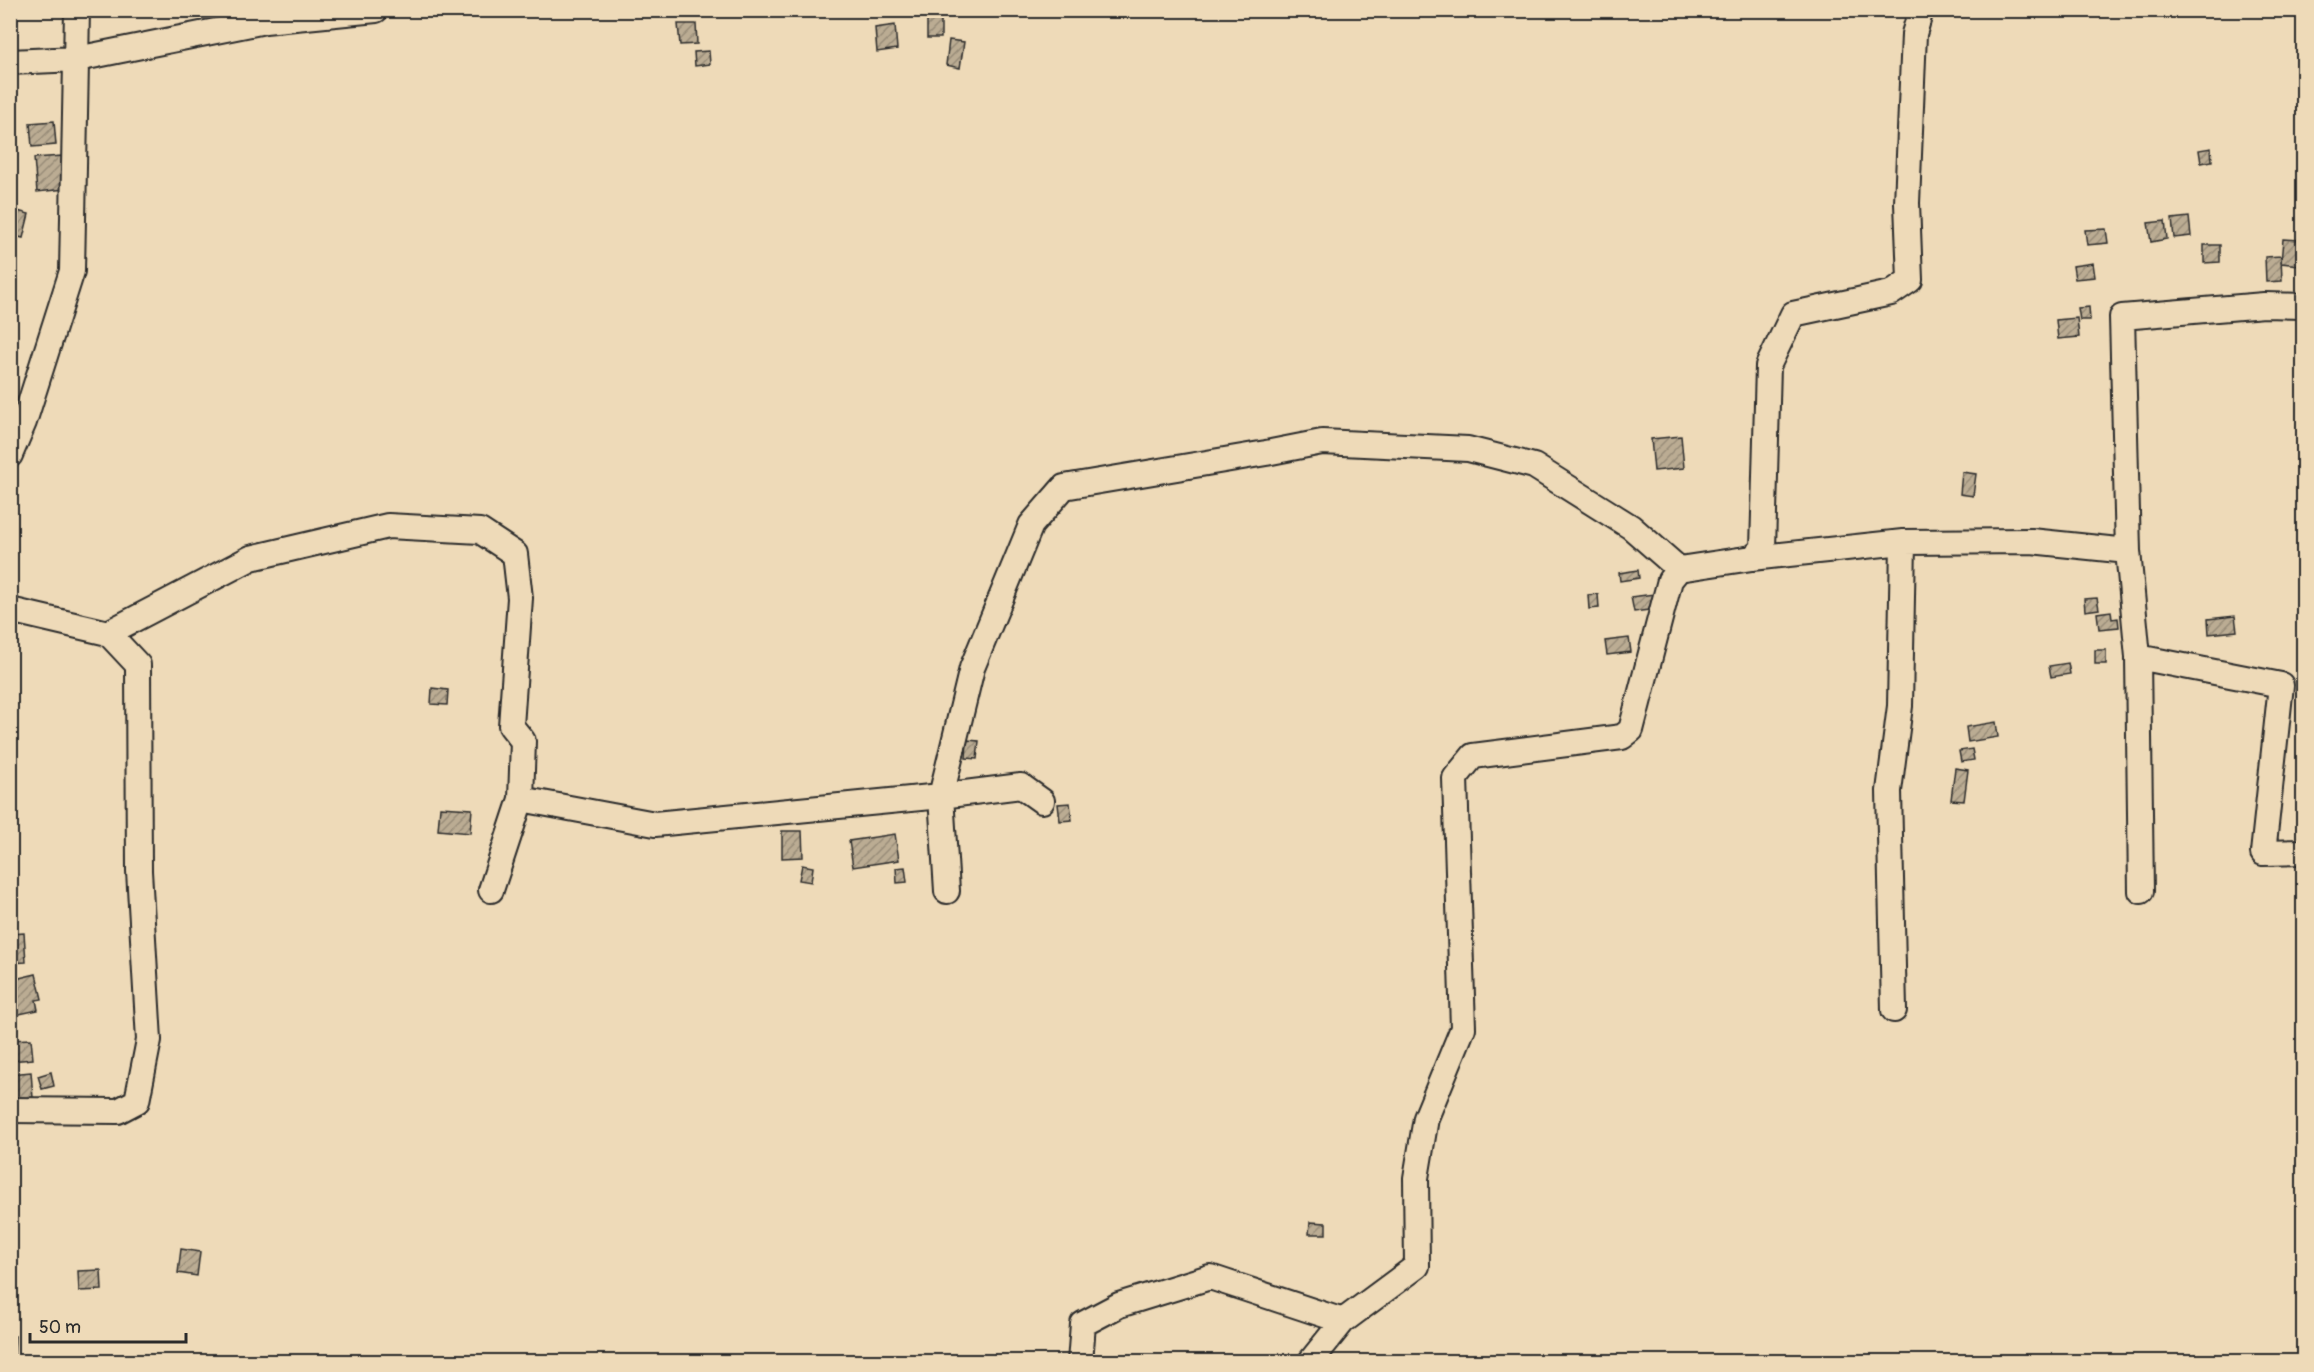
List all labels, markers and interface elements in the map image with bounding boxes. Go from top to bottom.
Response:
scale bar [30,1306,186,1344]
text: 50 m [39,1316,81,1339]

